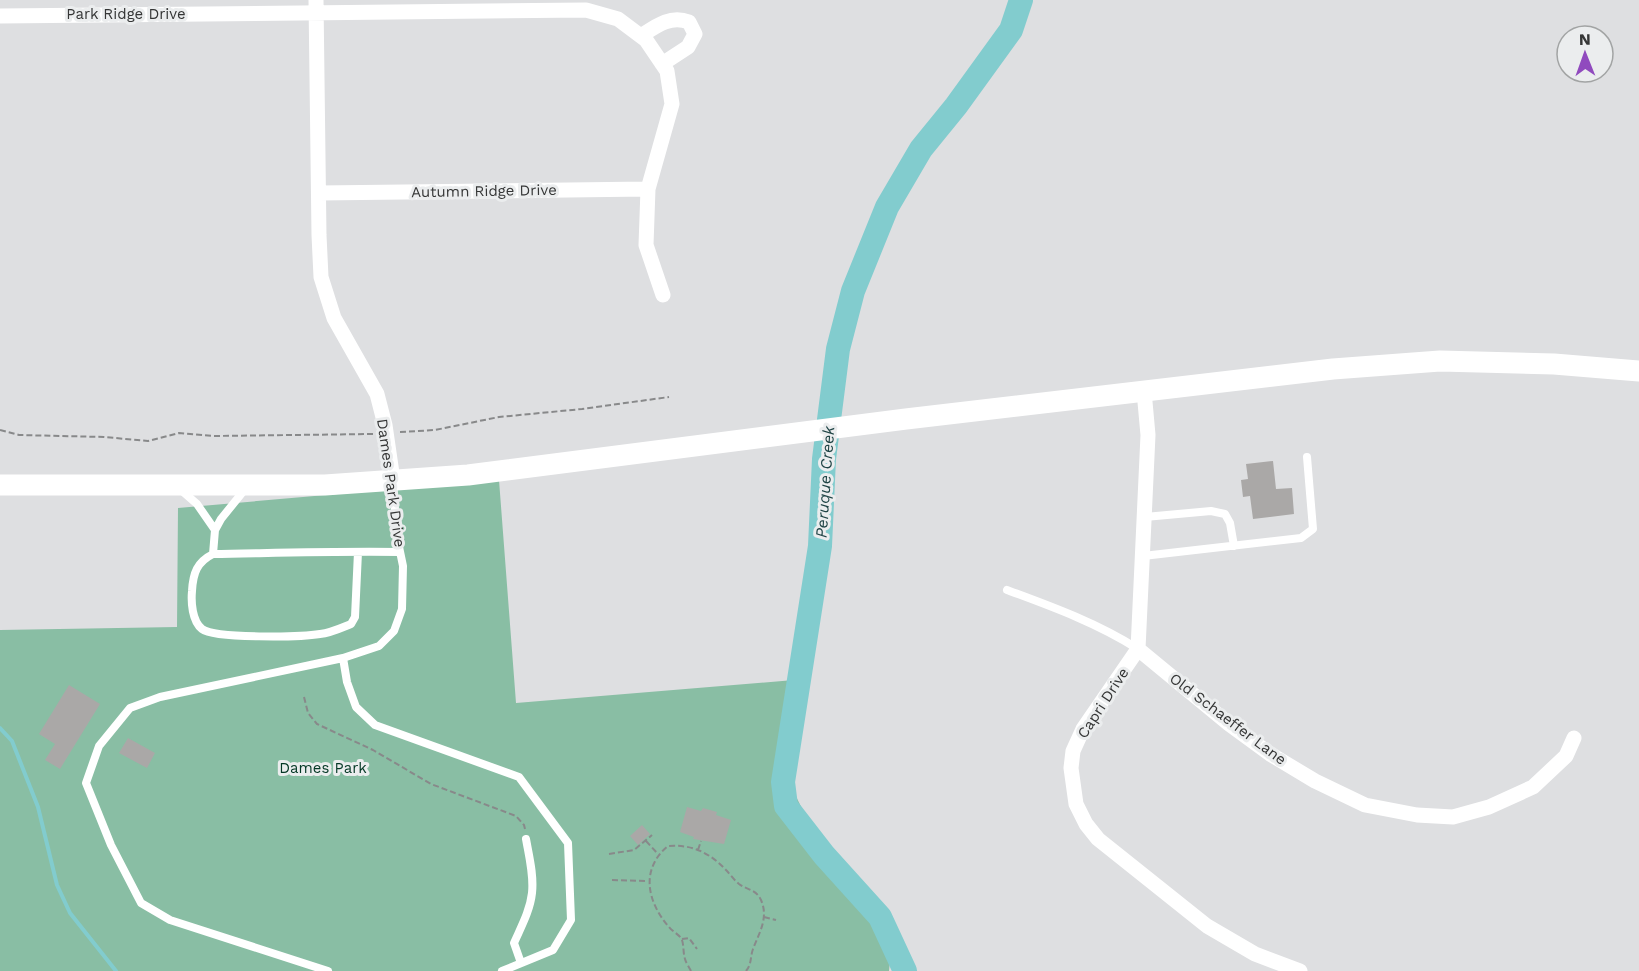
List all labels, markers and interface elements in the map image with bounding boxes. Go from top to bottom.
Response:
street label: Park Ridge Drive [66,5,186,23]
north arrow [1555,24,1615,84]
text: N [1579,30,1591,49]
street label: Autumn Ridge Drive [411,181,557,201]
street label: Dames Park Drive [373,418,409,548]
water label: Peruque Creek [812,424,838,539]
street label: Capri Drive [1073,664,1133,742]
street label: Old Schaeffer Lane [1166,669,1290,769]
park label: Dames Park [279,759,367,777]

